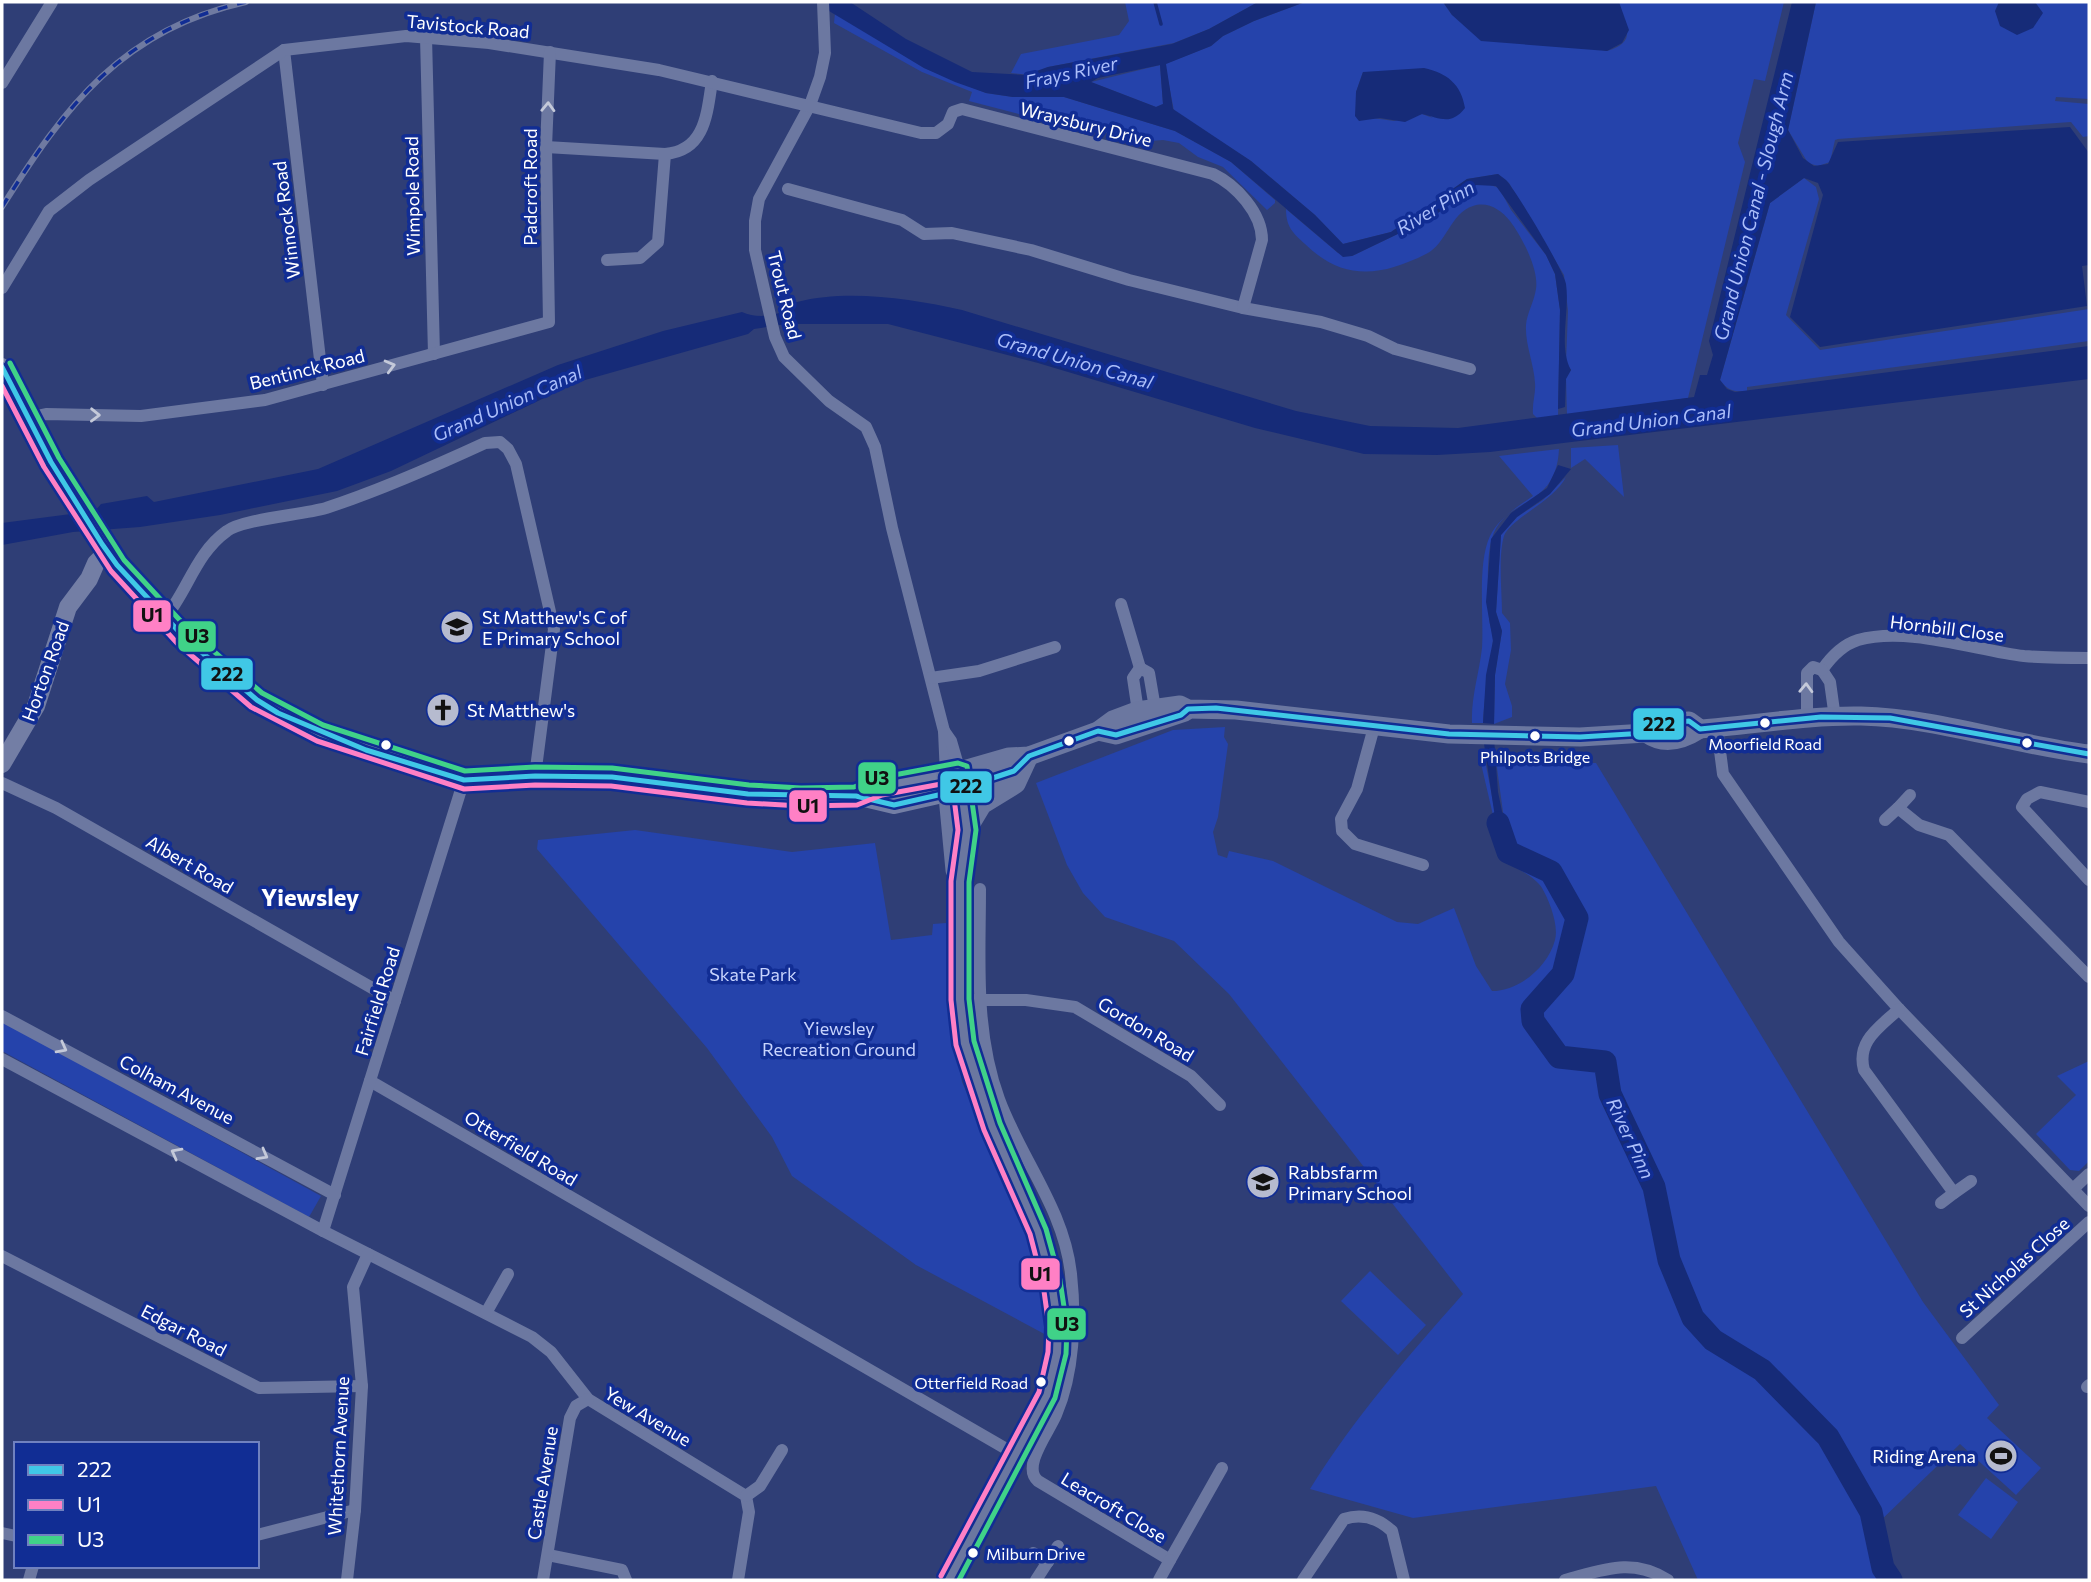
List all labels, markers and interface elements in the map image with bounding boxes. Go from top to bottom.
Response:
street label: Tavistock Road [406,10,530,42]
water label: Frays River [1022,51,1121,93]
water label: Grand Union Canal - Slough Arm [1708,69,1798,343]
street label: Wraysbury Drive [1018,97,1154,151]
one-way arrow [540,101,555,112]
street label: Padcroft Road [519,128,541,246]
street label: Wimpole Road [400,136,424,256]
street label: Winnock Road [268,160,304,280]
water label: River Pinn [1392,175,1478,239]
street label: Trout Road [763,248,807,342]
water label: Grand Union Canal [994,327,1157,394]
street label: Bentinck Road [247,344,367,394]
water label: Grand Union Canal [429,359,586,446]
one-way arrow [384,360,396,374]
water label: Grand Union Canal [1570,399,1733,441]
one-way arrow [90,408,101,423]
line badge: U1 [132,599,172,633]
text: U1 [141,603,163,626]
place label: St Matthew's C of E Primary School [482,606,628,649]
school or university icon: St Matthew's C of E Primary School [438,608,476,646]
street label: Hornbill Close [1889,610,2005,646]
street label: Horton Road [17,618,73,724]
line badge: U3 [177,620,217,653]
text: U3 [185,624,209,647]
line badge: 222 [200,657,254,691]
text: 222 [211,662,243,685]
one-way arrow [1799,682,1814,693]
church icon: St Matthew's [424,691,462,729]
place label: St Matthew's [467,699,575,721]
line badge: 222 [1632,707,1685,741]
text: 222 [1643,712,1675,735]
marker: Moorfield Road [1758,716,1772,730]
marker: Philpots Bridge [1528,729,1542,743]
unlabelled marker [1062,734,1076,748]
place label: Moorfield Road [1708,734,1822,753]
unlabelled marker [2020,736,2034,750]
unlabelled marker [379,738,393,752]
place label: Philpots Bridge [1480,747,1590,766]
line badge: U3 [857,761,897,795]
text: U3 [865,766,889,789]
line badge: 222 [939,770,993,804]
text: 222 [950,774,982,797]
line badge: U1 [788,789,828,823]
text: U1 [797,794,819,817]
street label: Albert Road [142,830,238,898]
district label: Yiewsley [261,882,359,911]
street label: Fairfield Road [350,944,404,1058]
park label: Skate Park [709,963,797,985]
street label: Gordon Road [1094,992,1198,1066]
park label: Yiewsley Recreation Ground [762,1017,916,1060]
one-way arrow [55,1040,67,1054]
street label: Colham Avenue [116,1050,238,1128]
water label: River Pinn [1602,1094,1660,1182]
street label: Otterfield Road [461,1106,581,1190]
one-way arrow [255,1147,268,1161]
one-way arrow [171,1148,183,1161]
place label: Rabbsfarm Primary School [1288,1161,1412,1204]
school or university icon: Rabbsfarm Primary School [1244,1163,1282,1201]
street label: St Nicholas Close [1955,1212,2073,1322]
line badge: U1 [1020,1257,1061,1291]
text: U1 [1029,1262,1051,1285]
street label: Edgar Road [138,1299,230,1361]
line badge: U3 [1046,1307,1087,1341]
text: U3 [1055,1312,1079,1335]
place label: Otterfield Road [914,1373,1028,1392]
marker: Otterfield Road [1034,1375,1048,1389]
street label: Whitethorn Avenue [323,1376,353,1536]
street label: Yew Avenue [601,1382,695,1450]
street label: Castle Avenue [522,1425,562,1541]
sports icon: Riding Arena [1982,1437,2020,1475]
legend [14,1442,259,1568]
place label: Riding Arena [1872,1445,1976,1467]
text: 222 [77,1456,112,1481]
street label: Leacroft Close [1057,1467,1171,1547]
text: U1 [77,1491,101,1516]
text: U3 [77,1526,104,1551]
place label: Milburn Drive [986,1544,1085,1563]
marker: Milburn Drive [966,1546,980,1560]

